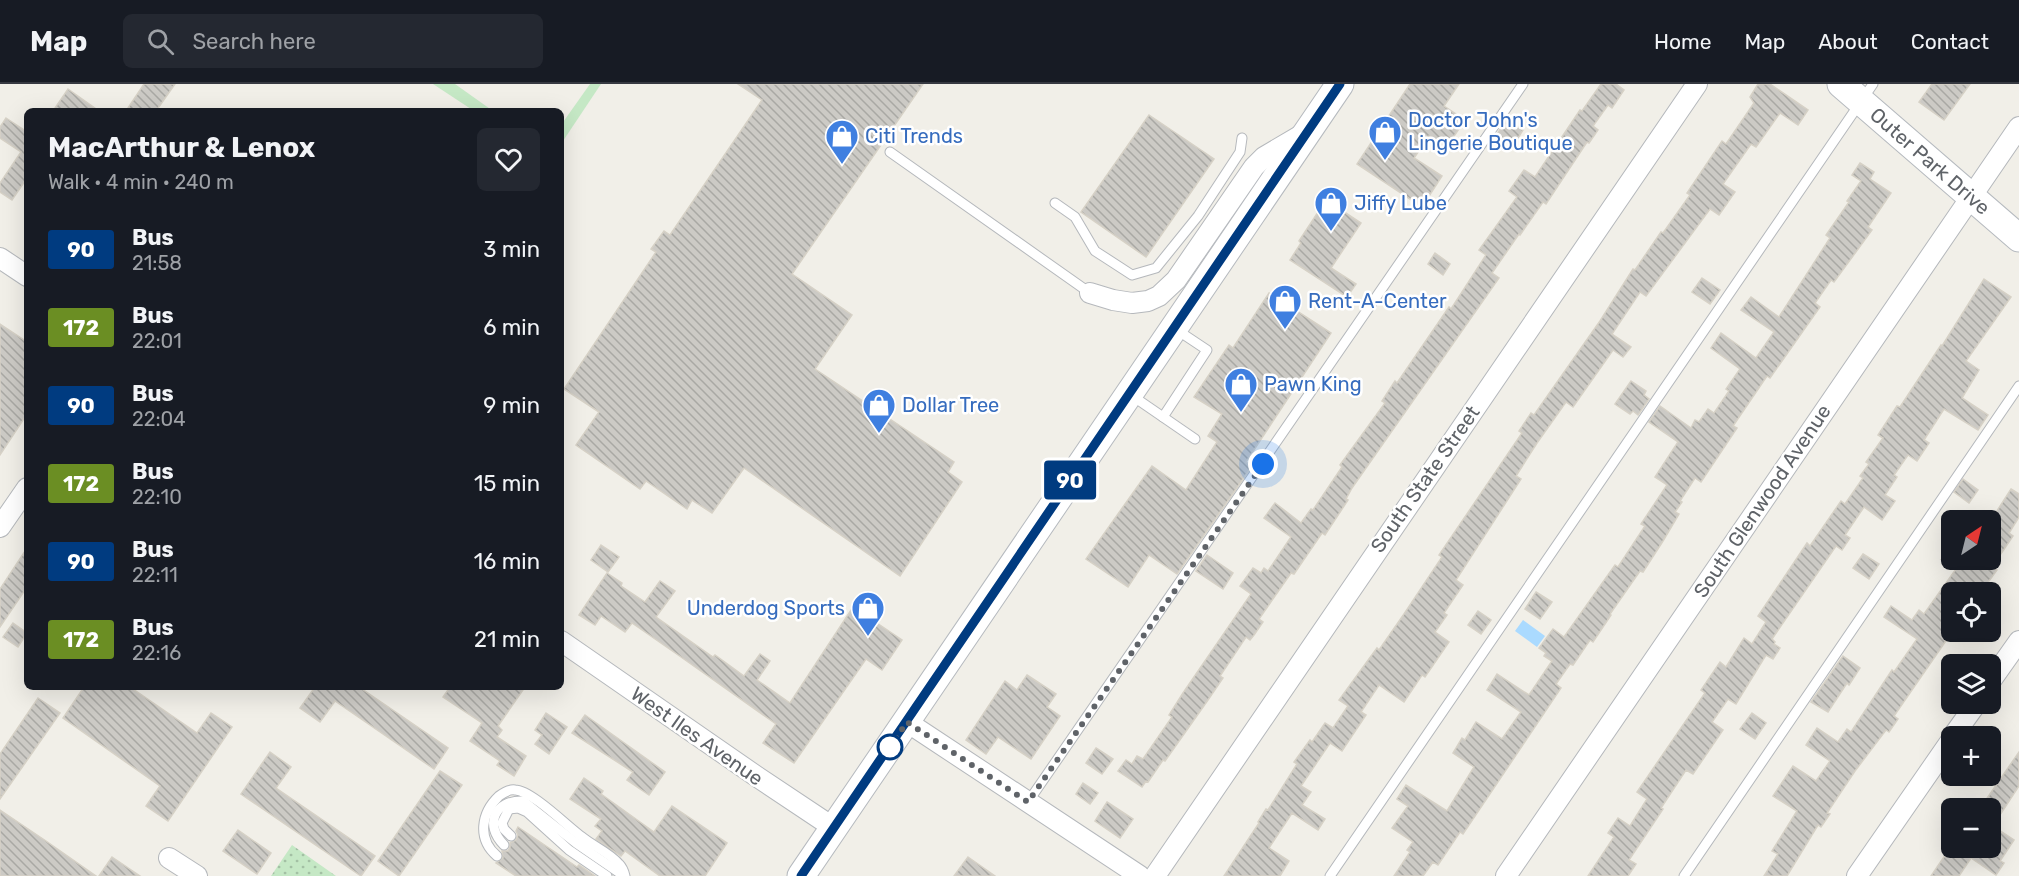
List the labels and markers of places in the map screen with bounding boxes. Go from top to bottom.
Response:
place label: Doctor John's Lingerie Boutique [1408,108,1573,155]
shop icon: Doctor John's Lingerie Boutique [1367,114,1403,161]
shop icon: Citi Trends [824,118,860,165]
place label: Citi Trends [865,124,963,148]
shop icon: Jiffy Lube [1313,185,1349,232]
place label: Jiffy Lube [1354,191,1447,215]
shop icon: Rent-A-Center [1267,283,1303,330]
place label: Rent-A-Center [1308,289,1447,313]
shop icon: Pawn King [1223,366,1259,413]
place label: Pawn King [1264,372,1362,396]
shop icon: Dollar Tree [861,387,897,434]
place label: Dollar Tree [902,393,999,417]
shop icon: Underdog Sports [850,590,886,637]
place label: Underdog Sports [687,596,845,620]
unlabelled marker [877,734,903,760]

